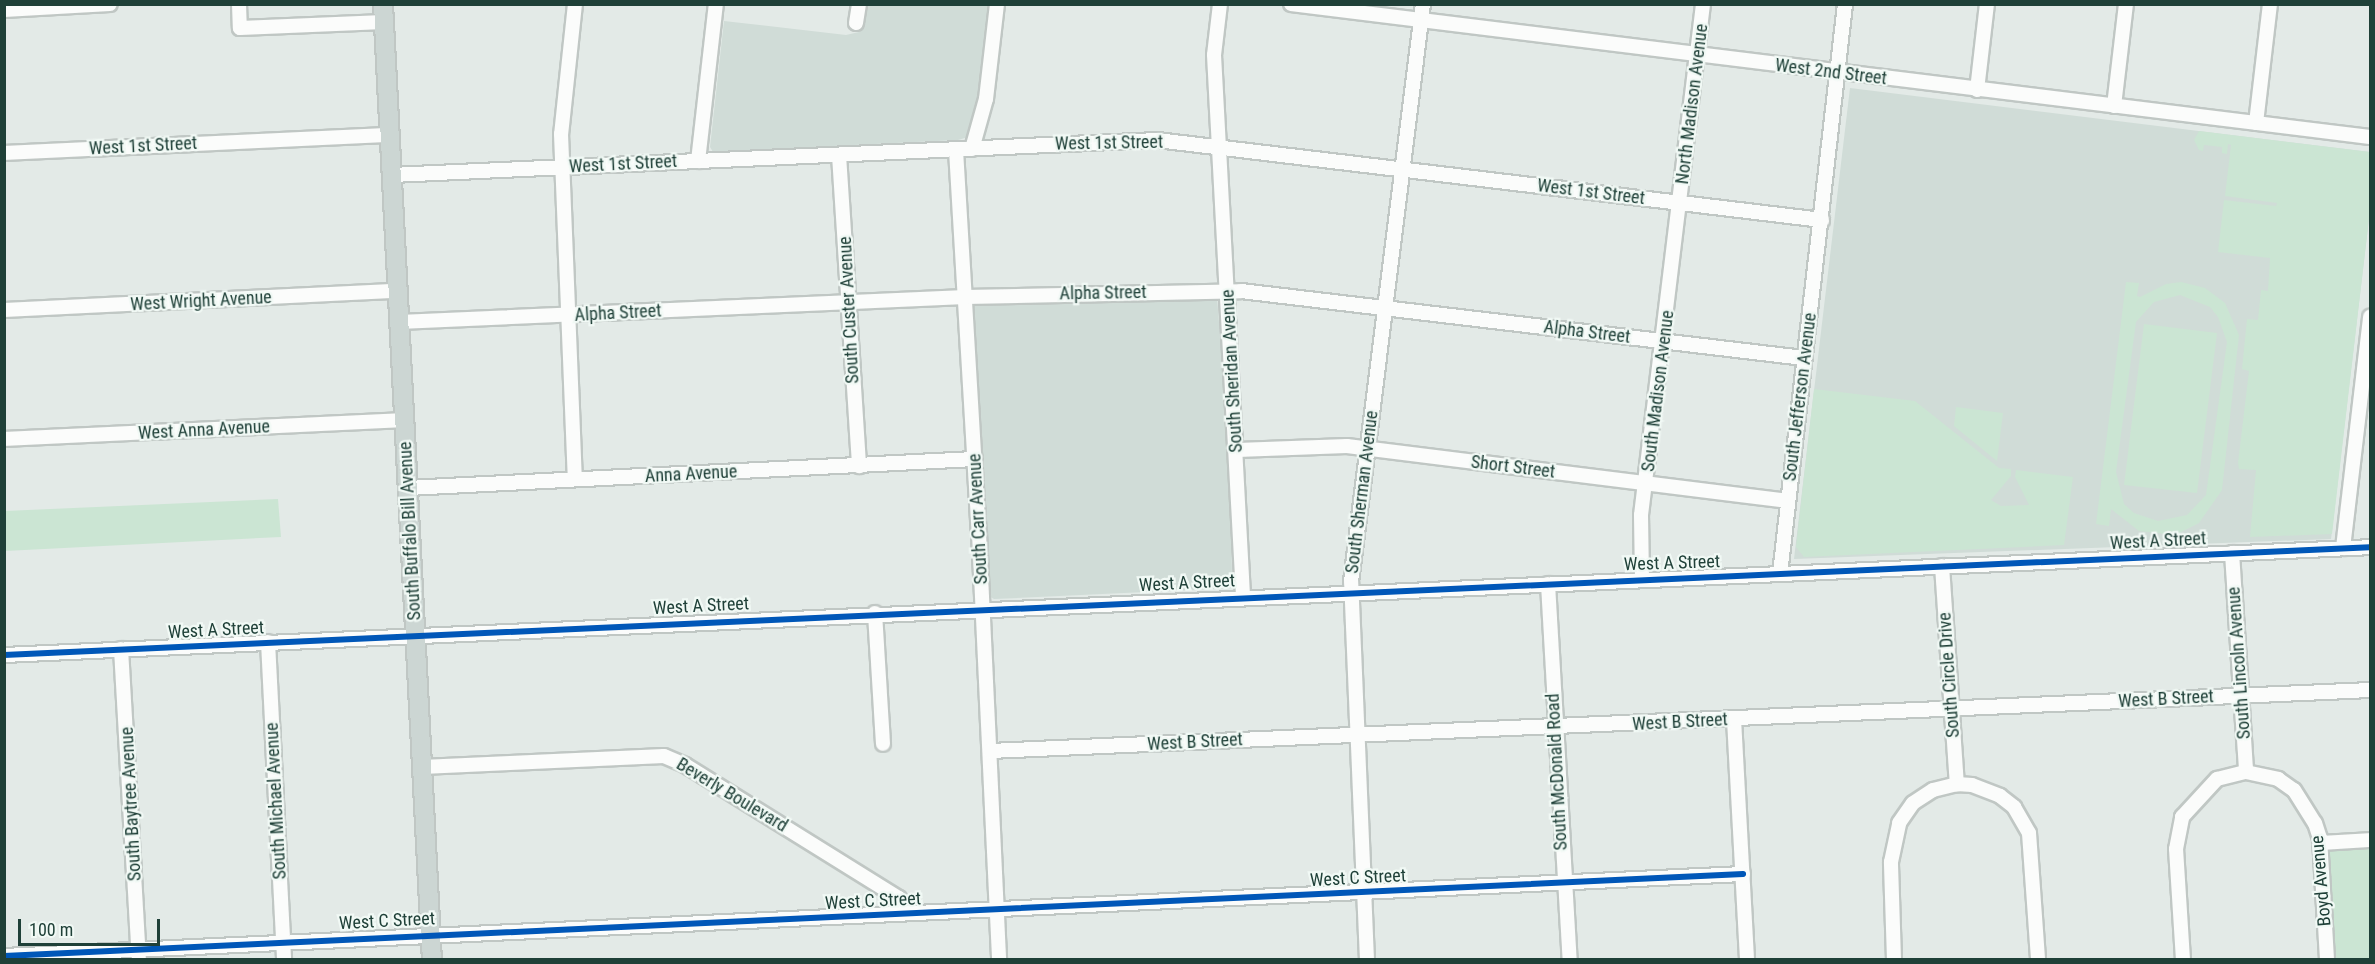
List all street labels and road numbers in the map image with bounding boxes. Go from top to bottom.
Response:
street label: North Madison Avenue [1671,23,1713,185]
street label: West 2nd Street [1774,54,1888,90]
street label: West 1st Street [1055,131,1163,155]
street label: West 1st Street [88,132,198,160]
street label: West 1st Street [568,150,678,178]
street label: West 1st Street [1536,175,1646,209]
street label: South Custer Avenue [834,236,864,384]
street label: Alpha Street [1059,281,1147,305]
street label: West Wright Avenue [130,287,272,315]
street label: South Sheridan Avenue [1217,289,1247,453]
street label: Alpha Street [574,300,662,326]
street label: South Madison Avenue [1637,309,1679,473]
street label: South Jefferson Avenue [1779,312,1821,482]
street label: Alpha Street [1543,316,1631,348]
street label: South Sherman Avenue [1341,409,1383,575]
street label: West Anna Avenue [138,416,270,444]
street label: South Buffalo Bill Avenue [395,441,425,621]
street label: Short Street [1470,451,1556,483]
street label: South Carr Avenue [964,453,992,585]
street label: Anna Avenue [644,461,738,487]
street label: West A Street [2109,528,2207,554]
street label: West A Street [1624,551,1720,575]
street label: West A Street [1138,570,1236,596]
street label: South Lincoln Avenue [2223,586,2255,740]
street label: West A Street [652,593,750,619]
street label: South Circle Drive [1934,612,1964,738]
street label: West A Street [167,617,265,643]
street label: West B Street [2118,686,2214,712]
street label: South McDonald Road [1542,693,1572,851]
street label: West B Street [1632,709,1728,735]
street label: South Michael Avenue [261,722,291,880]
street label: South Baytree Avenue [116,726,146,882]
street label: West B Street [1147,729,1243,755]
street label: Beverly Boulevard [672,753,792,837]
street label: Boyd Avenue [2306,835,2336,927]
street label: West C Street [1309,865,1407,891]
street label: West C Street [824,888,922,914]
street label: West C Street [338,908,436,934]

